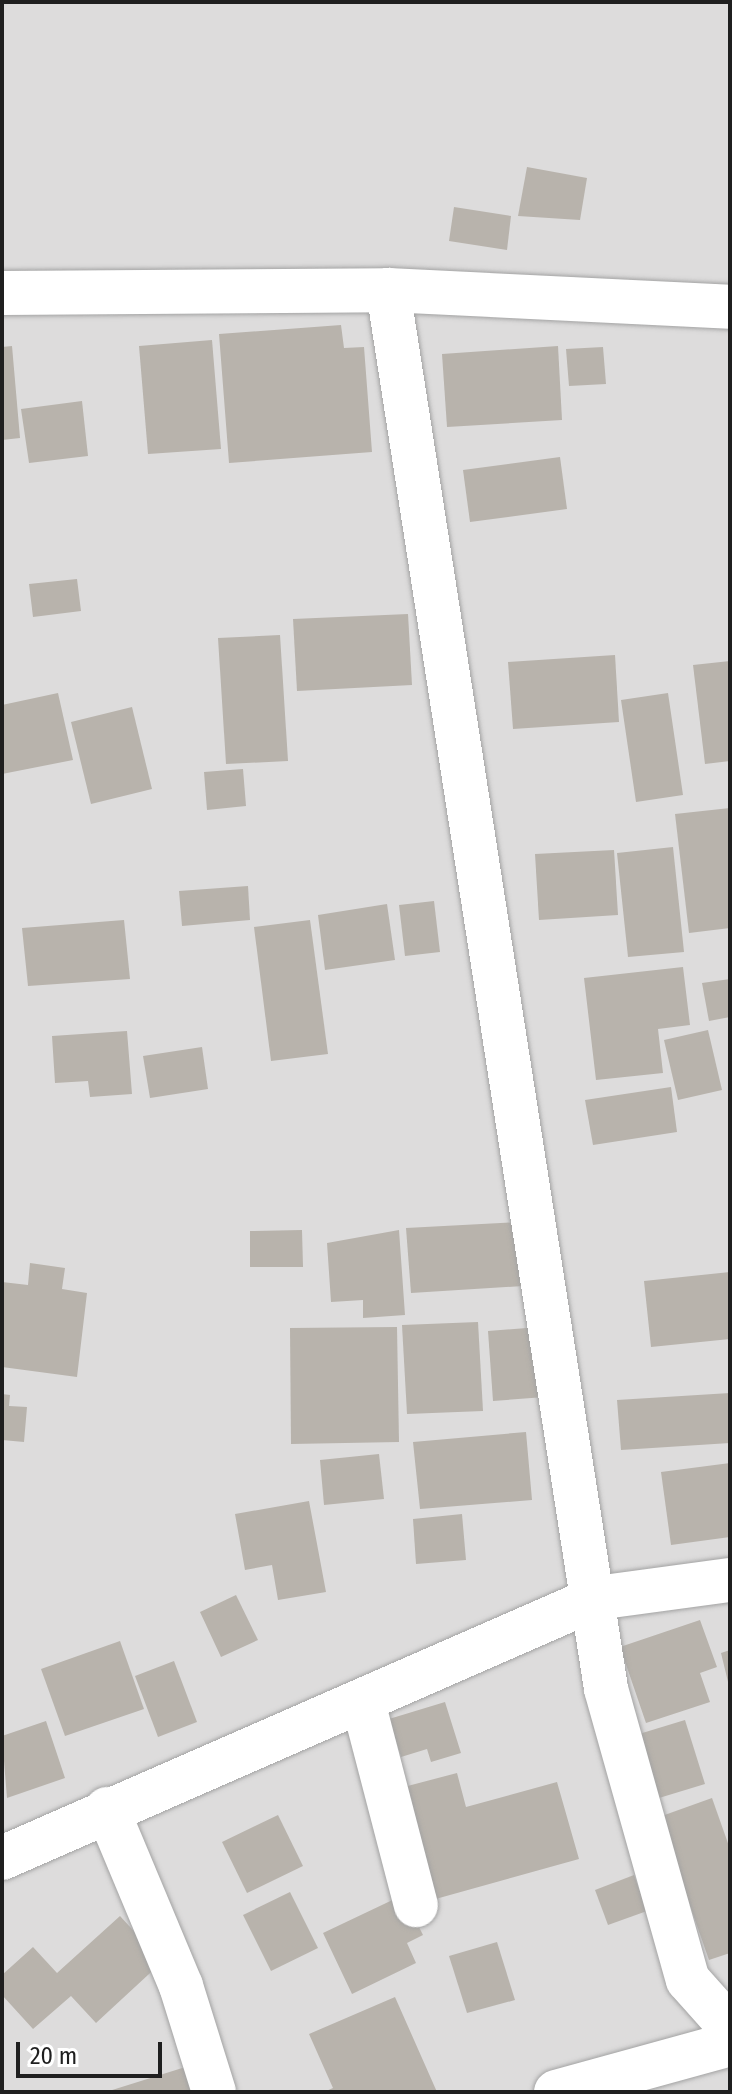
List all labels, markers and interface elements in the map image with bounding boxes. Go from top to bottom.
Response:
scale bar [20,2026,166,2076]
text: 20 m [30,2042,77,2070]

